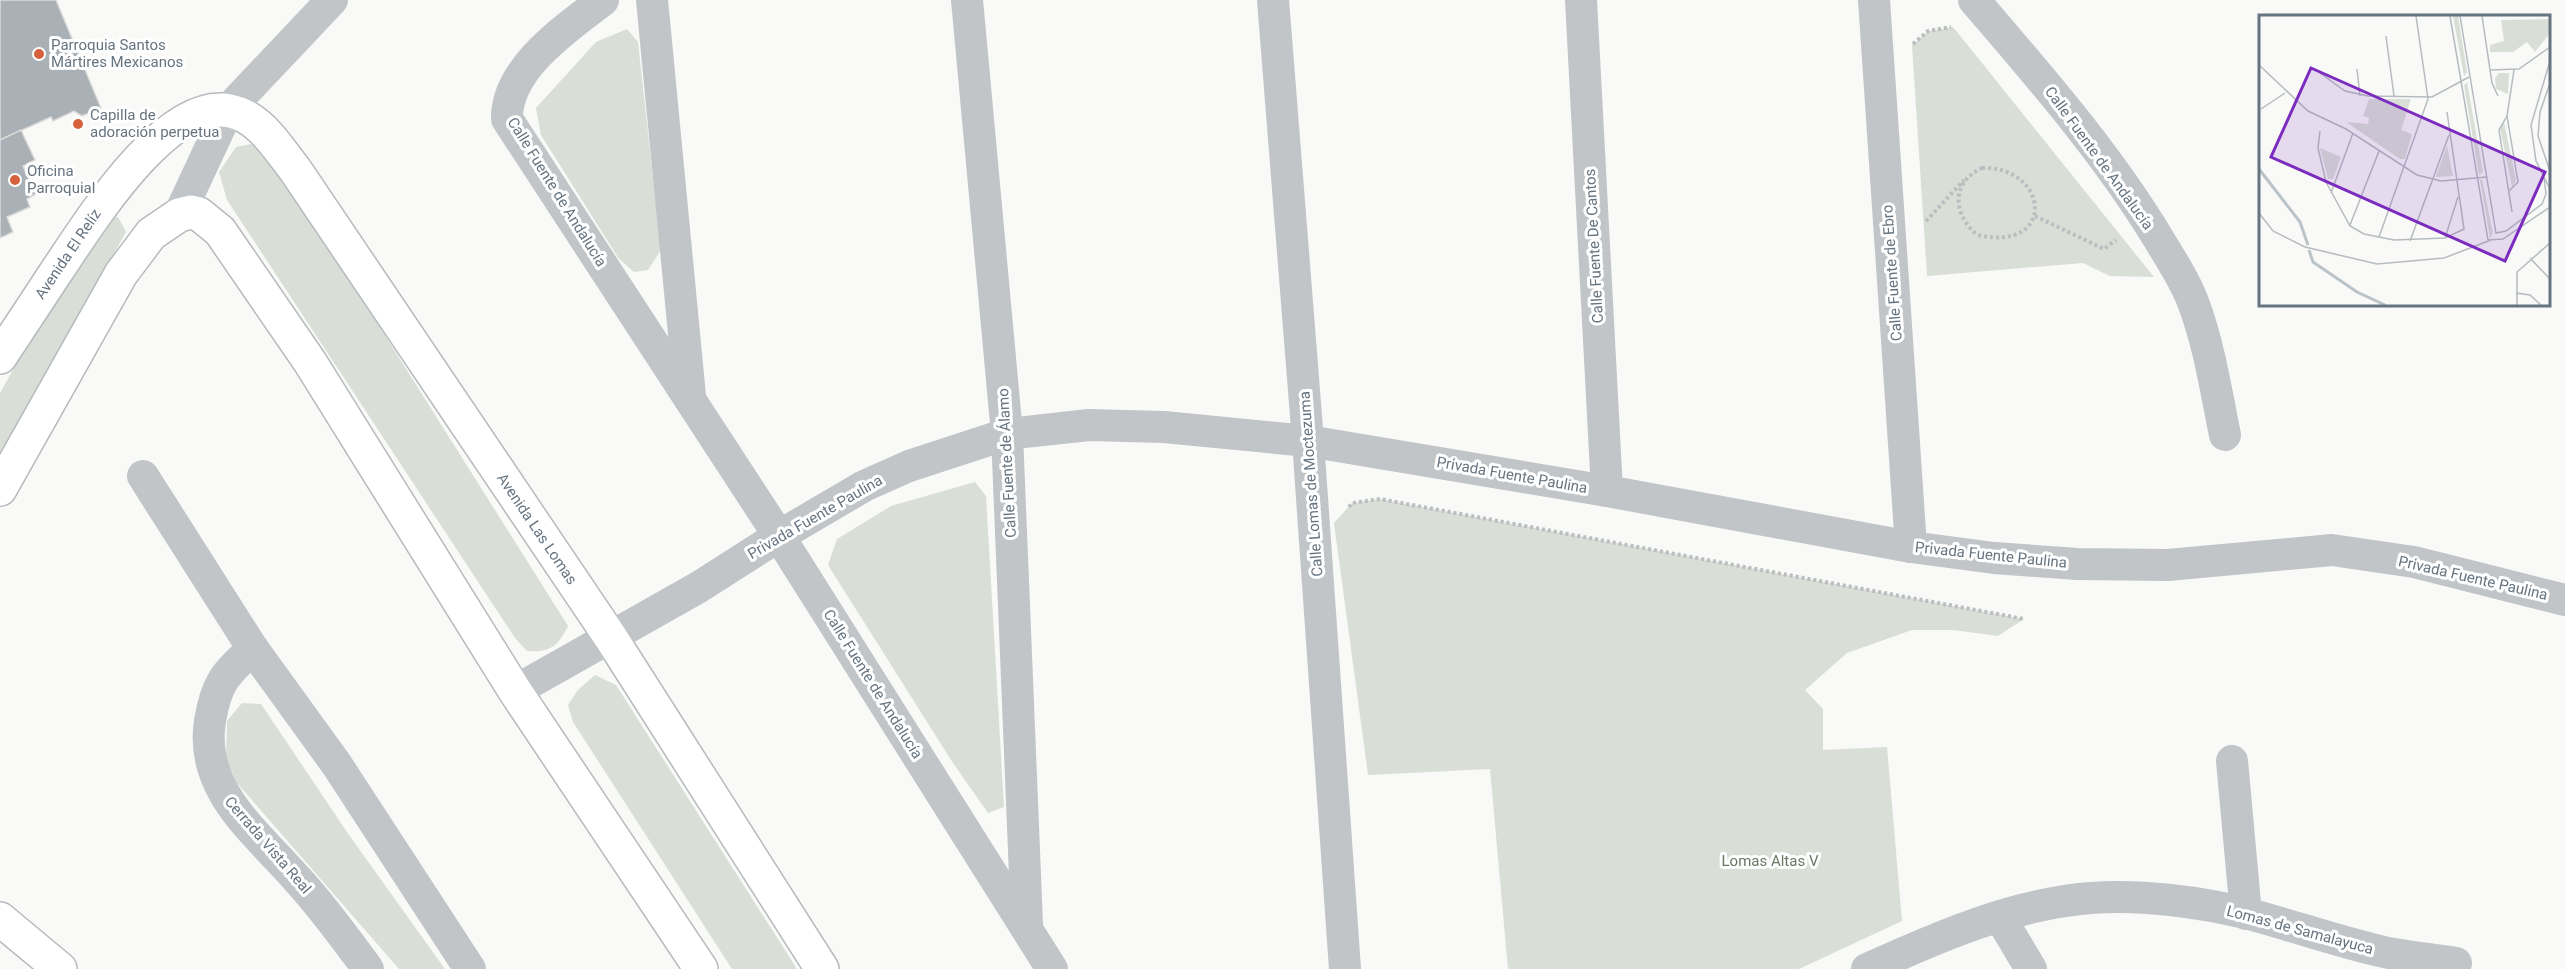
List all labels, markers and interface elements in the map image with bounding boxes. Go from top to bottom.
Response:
inset map [2259,15,2550,306]
place label: Parroquia Santos Mártires Mexicanos [51,36,183,71]
marker: Parroquia Santos Mártires Mexicanos [32,47,46,61]
street label: Calle Fuente de Andalucía [2041,83,2157,233]
place label: Capilla de adoración perpetua [90,106,219,141]
street label: Calle Fuente de Andalucía [504,114,610,270]
marker: Capilla de adoración perpetua [71,117,85,131]
place label: Oficina Parroquial [27,162,95,197]
street label: Calle Fuente De Cantos [1581,168,1607,324]
marker: Oficina Parroquial [8,173,22,187]
street label: Calle Fuente de Ebro [1878,204,1906,342]
street label: Avenida El Relíz [31,206,105,302]
street label: Calle Fuente de Álamo [994,388,1020,538]
street label: Calle Lomas de Moctezuma [1296,391,1326,577]
street label: Privada Fuente Paulina [1435,453,1589,497]
street label: Avenida Las Lomas [493,470,581,588]
street label: Privada Fuente Paulina [744,471,886,563]
street label: Privada Fuente Paulina [1914,538,2068,572]
street label: Privada Fuente Paulina [2397,552,2549,604]
street label: Calle Fuente de Andalucía [820,606,926,762]
street label: Cerrada Vista Real [221,793,315,897]
park label: Lomas Altas V [1722,852,1819,870]
street label: Lomas de Samalayuca [2225,902,2375,958]

